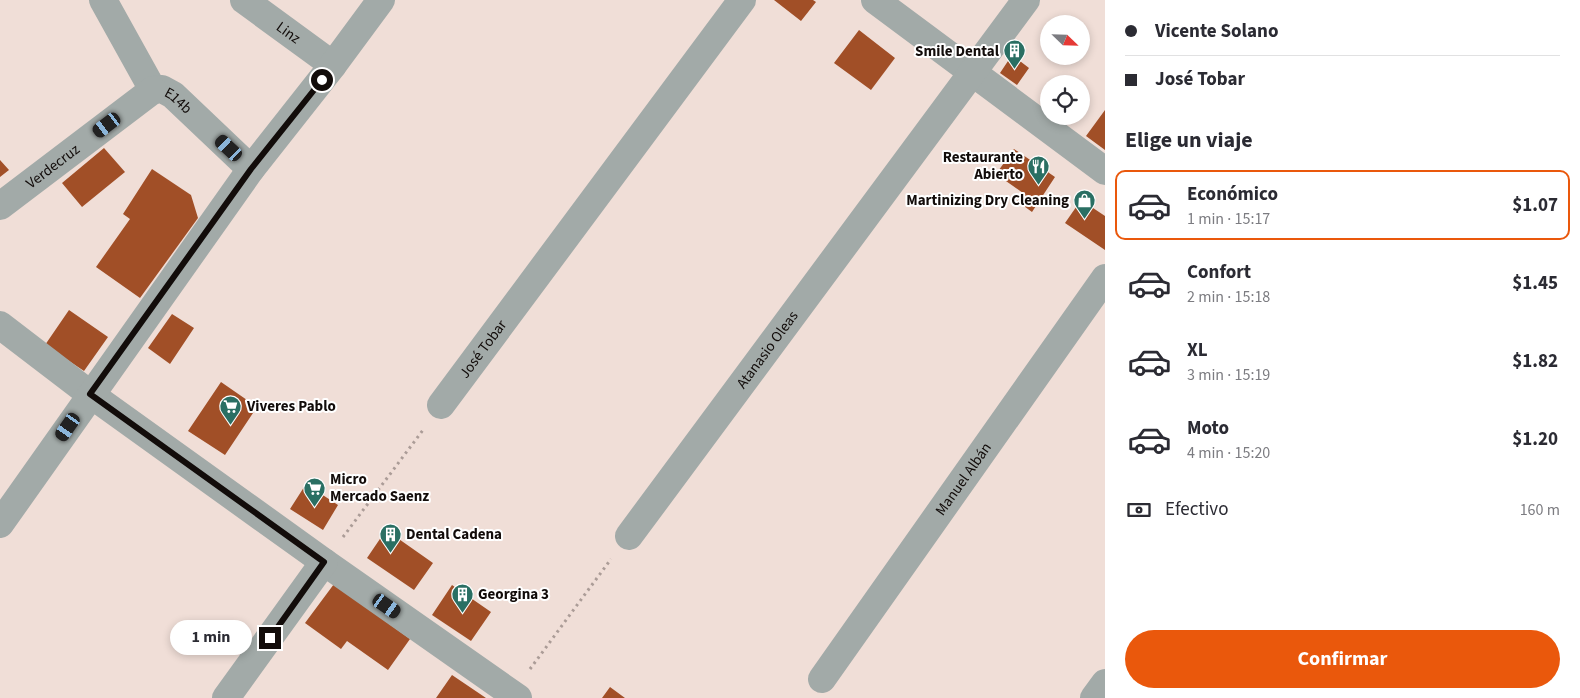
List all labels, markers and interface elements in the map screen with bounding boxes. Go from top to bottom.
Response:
north arrow [1040,15,1090,65]
map controls [1040,15,1090,125]
street label: Linz [272,16,305,48]
text: Vicente Solano [1155,18,1278,45]
building icon: Smile Dental [1003,39,1027,70]
place label: Smile Dental [915,41,1000,62]
text: José Tobar [1155,66,1245,93]
route start [311,69,333,91]
button: locate [1040,75,1090,125]
street label: E14b [161,82,197,118]
car [90,110,123,140]
text: Elige un viaje [1125,124,1253,156]
car [212,132,245,164]
street label: Verdecruz [21,139,84,193]
place label: Restaurante Abierto [943,147,1023,185]
restaurant icon: Restaurante Abierto [1027,154,1051,185]
text: Económico [1187,181,1278,208]
icon: car [1127,183,1172,228]
shop icon: Martinizing Dry Cleaning [1073,188,1097,219]
place label: Martinizing Dry Cleaning [906,190,1069,211]
text: $1.07 [1512,192,1558,219]
text: 1 min · 15:17 [1187,208,1270,230]
text: Confort [1187,259,1251,286]
icon: car [1127,261,1172,306]
text: $1.45 [1512,270,1558,297]
text: 2 min · 15:18 [1187,286,1270,308]
street label: Atanasio Oleas [731,306,803,393]
street label: José Tobar [454,315,512,382]
text: XL [1187,337,1208,364]
icon: car [1127,339,1172,384]
text: $1.82 [1512,348,1558,375]
text: 3 min · 15:19 [1187,364,1270,386]
supermarket icon: Viveres Pablo [219,394,243,425]
place label: Viveres Pablo [246,396,336,417]
car [53,410,82,444]
text: Moto [1187,415,1229,442]
icon: car [1127,417,1172,462]
text: $1.20 [1512,426,1558,453]
street label: Manuel Albán [930,438,996,520]
text: 4 min · 15:20 [1187,442,1270,464]
place label: Micro Mercado Saenz [330,469,429,507]
supermarket icon: Micro Mercado Saenz [302,476,326,507]
icon: cash [1125,496,1153,524]
text: Efectivo [1165,496,1228,523]
text: 160 m [1520,499,1560,521]
building icon: Dental Cadena [378,522,402,553]
place label: Dental Cadena [406,524,502,545]
building icon: Georgina 3 [450,582,474,613]
place label: Georgina 3 [478,584,549,605]
car [370,591,403,621]
callout: 1 min [170,620,252,656]
text: 1 min [192,626,230,648]
route end [259,627,281,649]
button: Confirmar [1125,630,1560,688]

